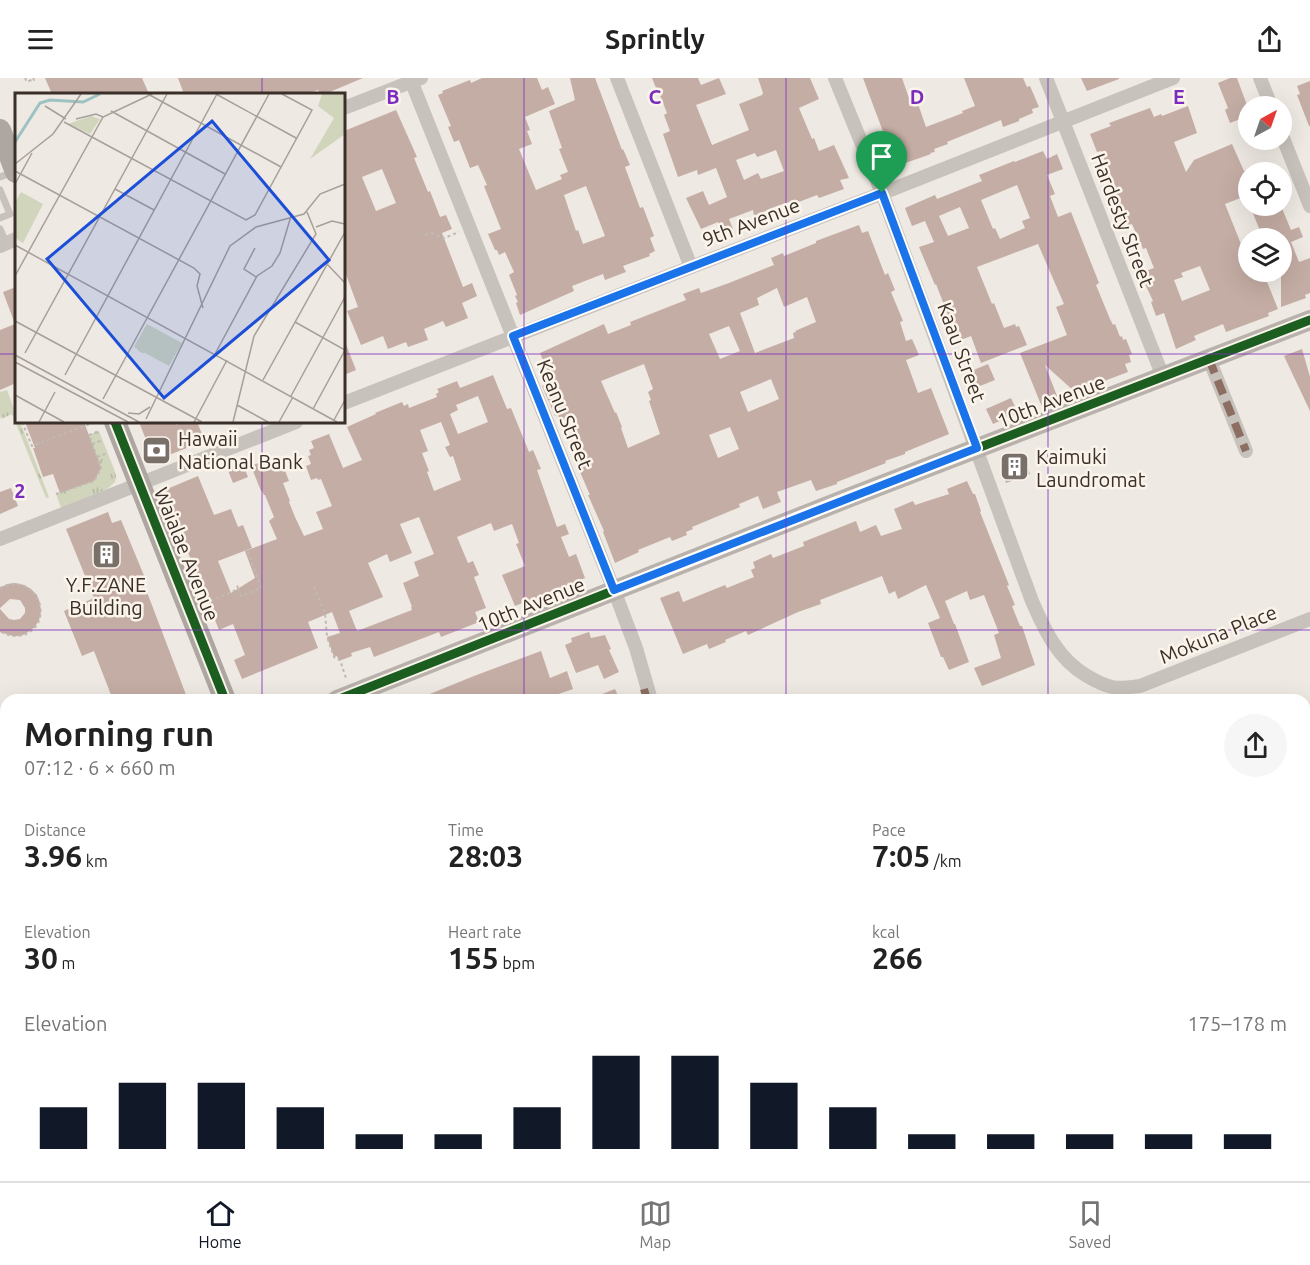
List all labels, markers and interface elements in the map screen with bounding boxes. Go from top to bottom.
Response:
icon: menu [24,23,57,56]
icon: share [1253,23,1286,56]
text: Sprintly [605,24,705,54]
text: B [386,85,400,108]
text: C [649,85,662,108]
text: D [910,85,924,108]
text: E [1173,85,1185,108]
inset map [15,93,345,423]
north arrow [1238,96,1292,150]
map controls [1238,96,1292,282]
pin [856,131,907,193]
icon: arrive [865,140,898,173]
street label: Hardesty Street [1087,150,1159,290]
button: locate [1238,162,1292,216]
street label: 9th Avenue [699,193,803,251]
button: layers [1238,228,1292,282]
street label: Kaau Street [933,299,991,405]
street label: Keanu Street [533,356,598,472]
street label: 10th Avenue [994,370,1108,432]
place label: Hawaii National Bank [178,427,303,473]
bank icon: Hawaii National Bank [141,434,173,466]
place label: Kaimuki Laundromat [1036,445,1146,491]
building icon: Kaimuki Laundromat [999,451,1031,483]
text: 2 [14,479,26,502]
street label: Waialae Avenue [150,484,224,624]
building icon: Y.F.ZANE Building [90,538,122,570]
street label: 10th Avenue [474,572,588,636]
place label: Y.F.ZANE Building [66,573,146,619]
street label: Mokuna Place [1156,600,1280,668]
button: share [1224,714,1287,777]
text: Morning run [24,715,214,752]
text: 07:12 · 6 × 660 m [24,756,176,779]
text: Distance [24,821,86,839]
text: Time [448,821,484,839]
text: Pace [872,821,906,839]
text: 3.96 [24,839,82,873]
text: 28:03 [448,839,523,873]
text: 7:05 [872,839,930,873]
text: km [82,852,108,870]
text: /km [930,852,962,870]
text: Elevation [24,923,91,941]
text: Heart rate [448,923,522,941]
text: kcal [872,923,900,941]
text: 30 [24,941,58,975]
text: 155 [448,941,499,975]
text: 266 [872,941,923,975]
text: m [58,954,75,972]
text: bpm [499,954,535,972]
text: Elevation [24,1012,107,1035]
text: 175–178 m [1188,1012,1287,1035]
tab: Home [199,1197,242,1251]
tab: Map [639,1197,672,1251]
tab: Saved [1069,1197,1111,1251]

